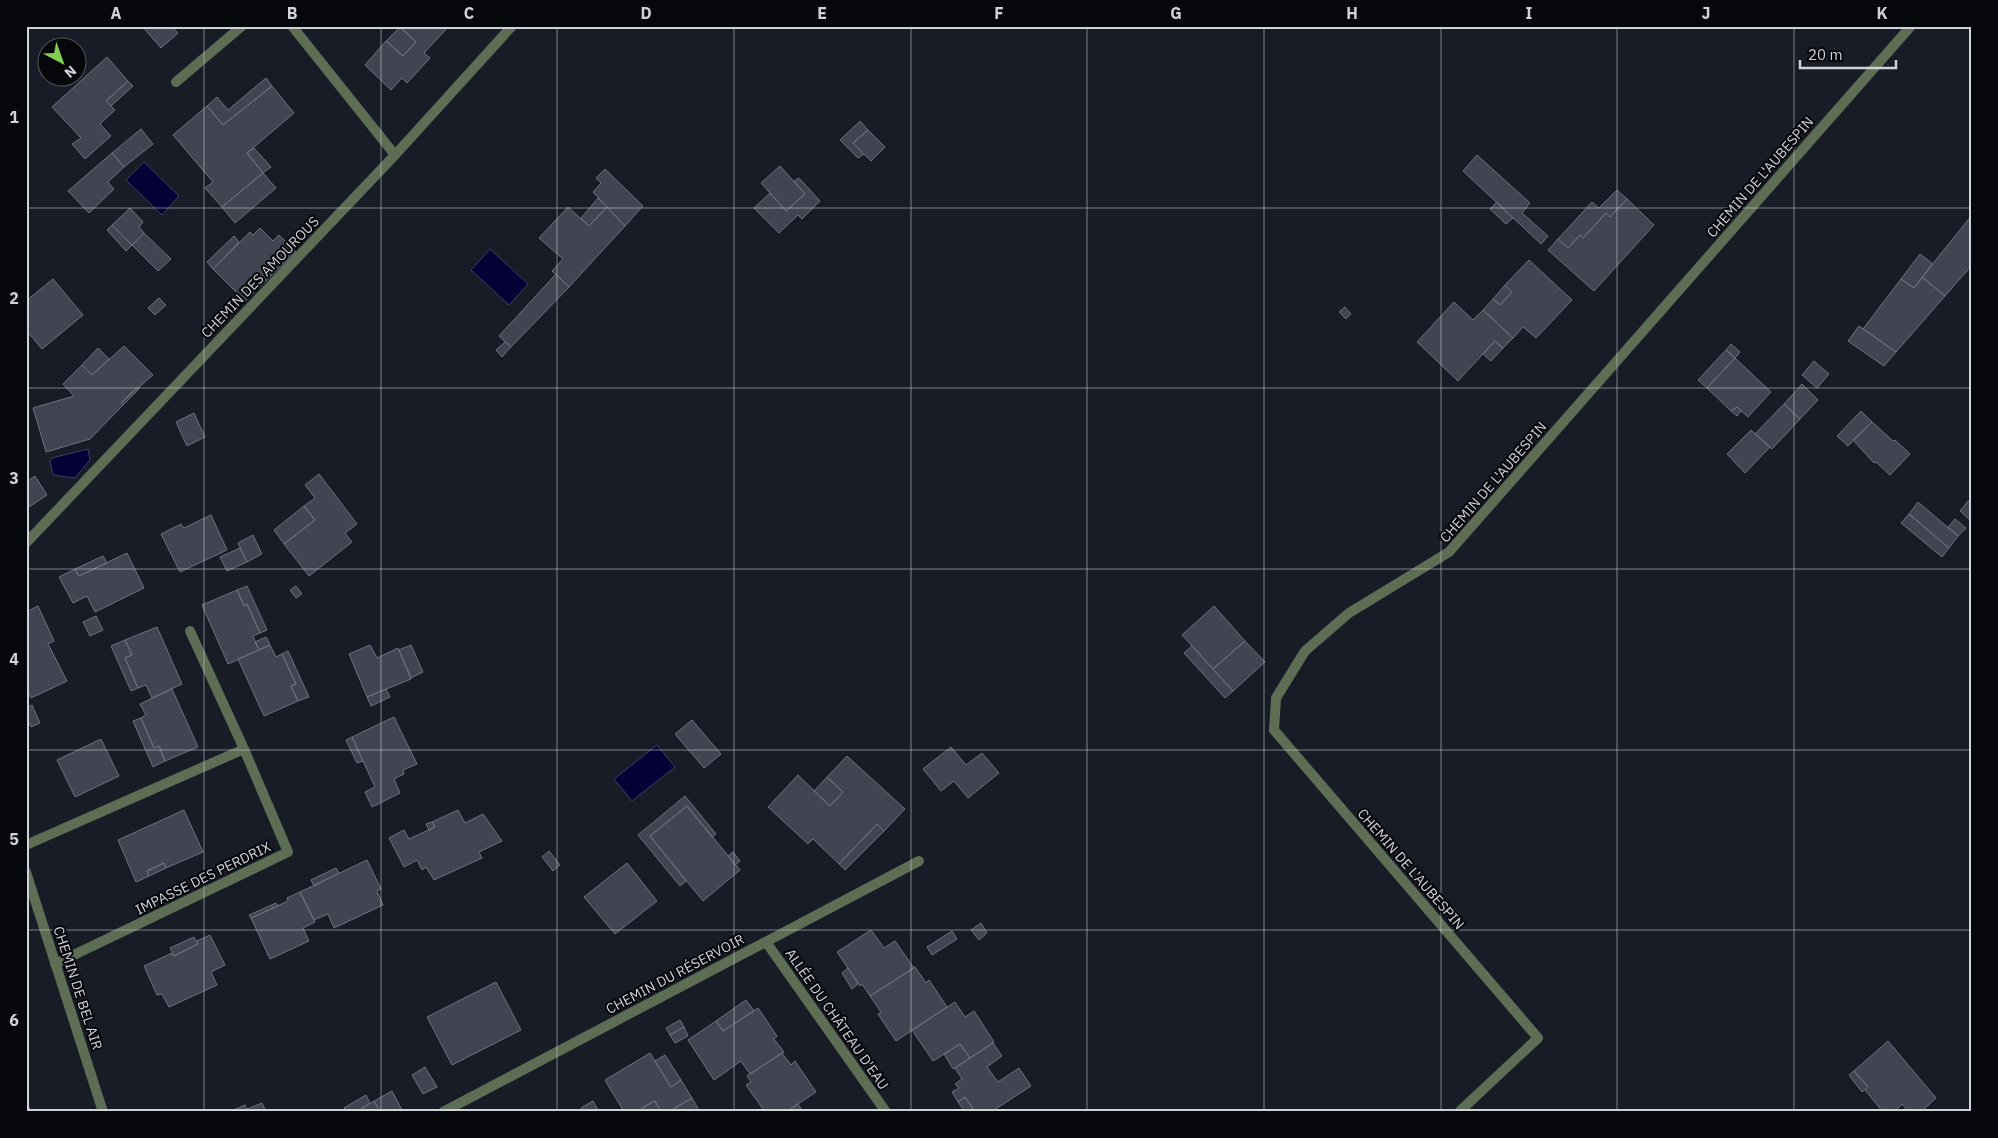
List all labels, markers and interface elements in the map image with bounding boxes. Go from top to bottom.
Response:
text: A [111,3,122,23]
text: B [287,3,298,23]
text: C [464,3,474,23]
text: D [640,3,652,23]
text: E [817,3,827,23]
text: F [994,3,1004,23]
text: G [1170,3,1182,23]
text: H [1346,3,1358,23]
text: I [1526,3,1533,23]
text: J [1702,3,1710,23]
text: K [1876,3,1888,23]
north arrow [38,38,88,88]
scale bar [1800,38,1897,70]
text: 20 m [1808,45,1843,64]
text: N [61,62,80,82]
text: 1 [9,107,19,127]
street label: CHEMIN DE L'AUBESPIN [1703,113,1817,241]
street label: CHEMIN DES AMOUROUS [197,212,323,342]
text: 2 [9,288,19,308]
street label: CHEMIN DE L'AUBESPIN [1436,418,1550,546]
text: 3 [9,468,19,488]
text: 4 [9,649,19,669]
street label: CHEMIN DE L'AUBESPIN [1354,805,1468,933]
text: 5 [9,829,19,849]
street label: IMPASSE DES PERDRIX [132,837,274,919]
street label: CHEMIN DE BEL AIR [50,924,106,1052]
street label: CHEMIN DU RÉSERVOIR [602,929,747,1018]
street label: ALLÉE DU CHÂTEAU D'EAU [781,944,893,1093]
text: 6 [9,1010,19,1030]

